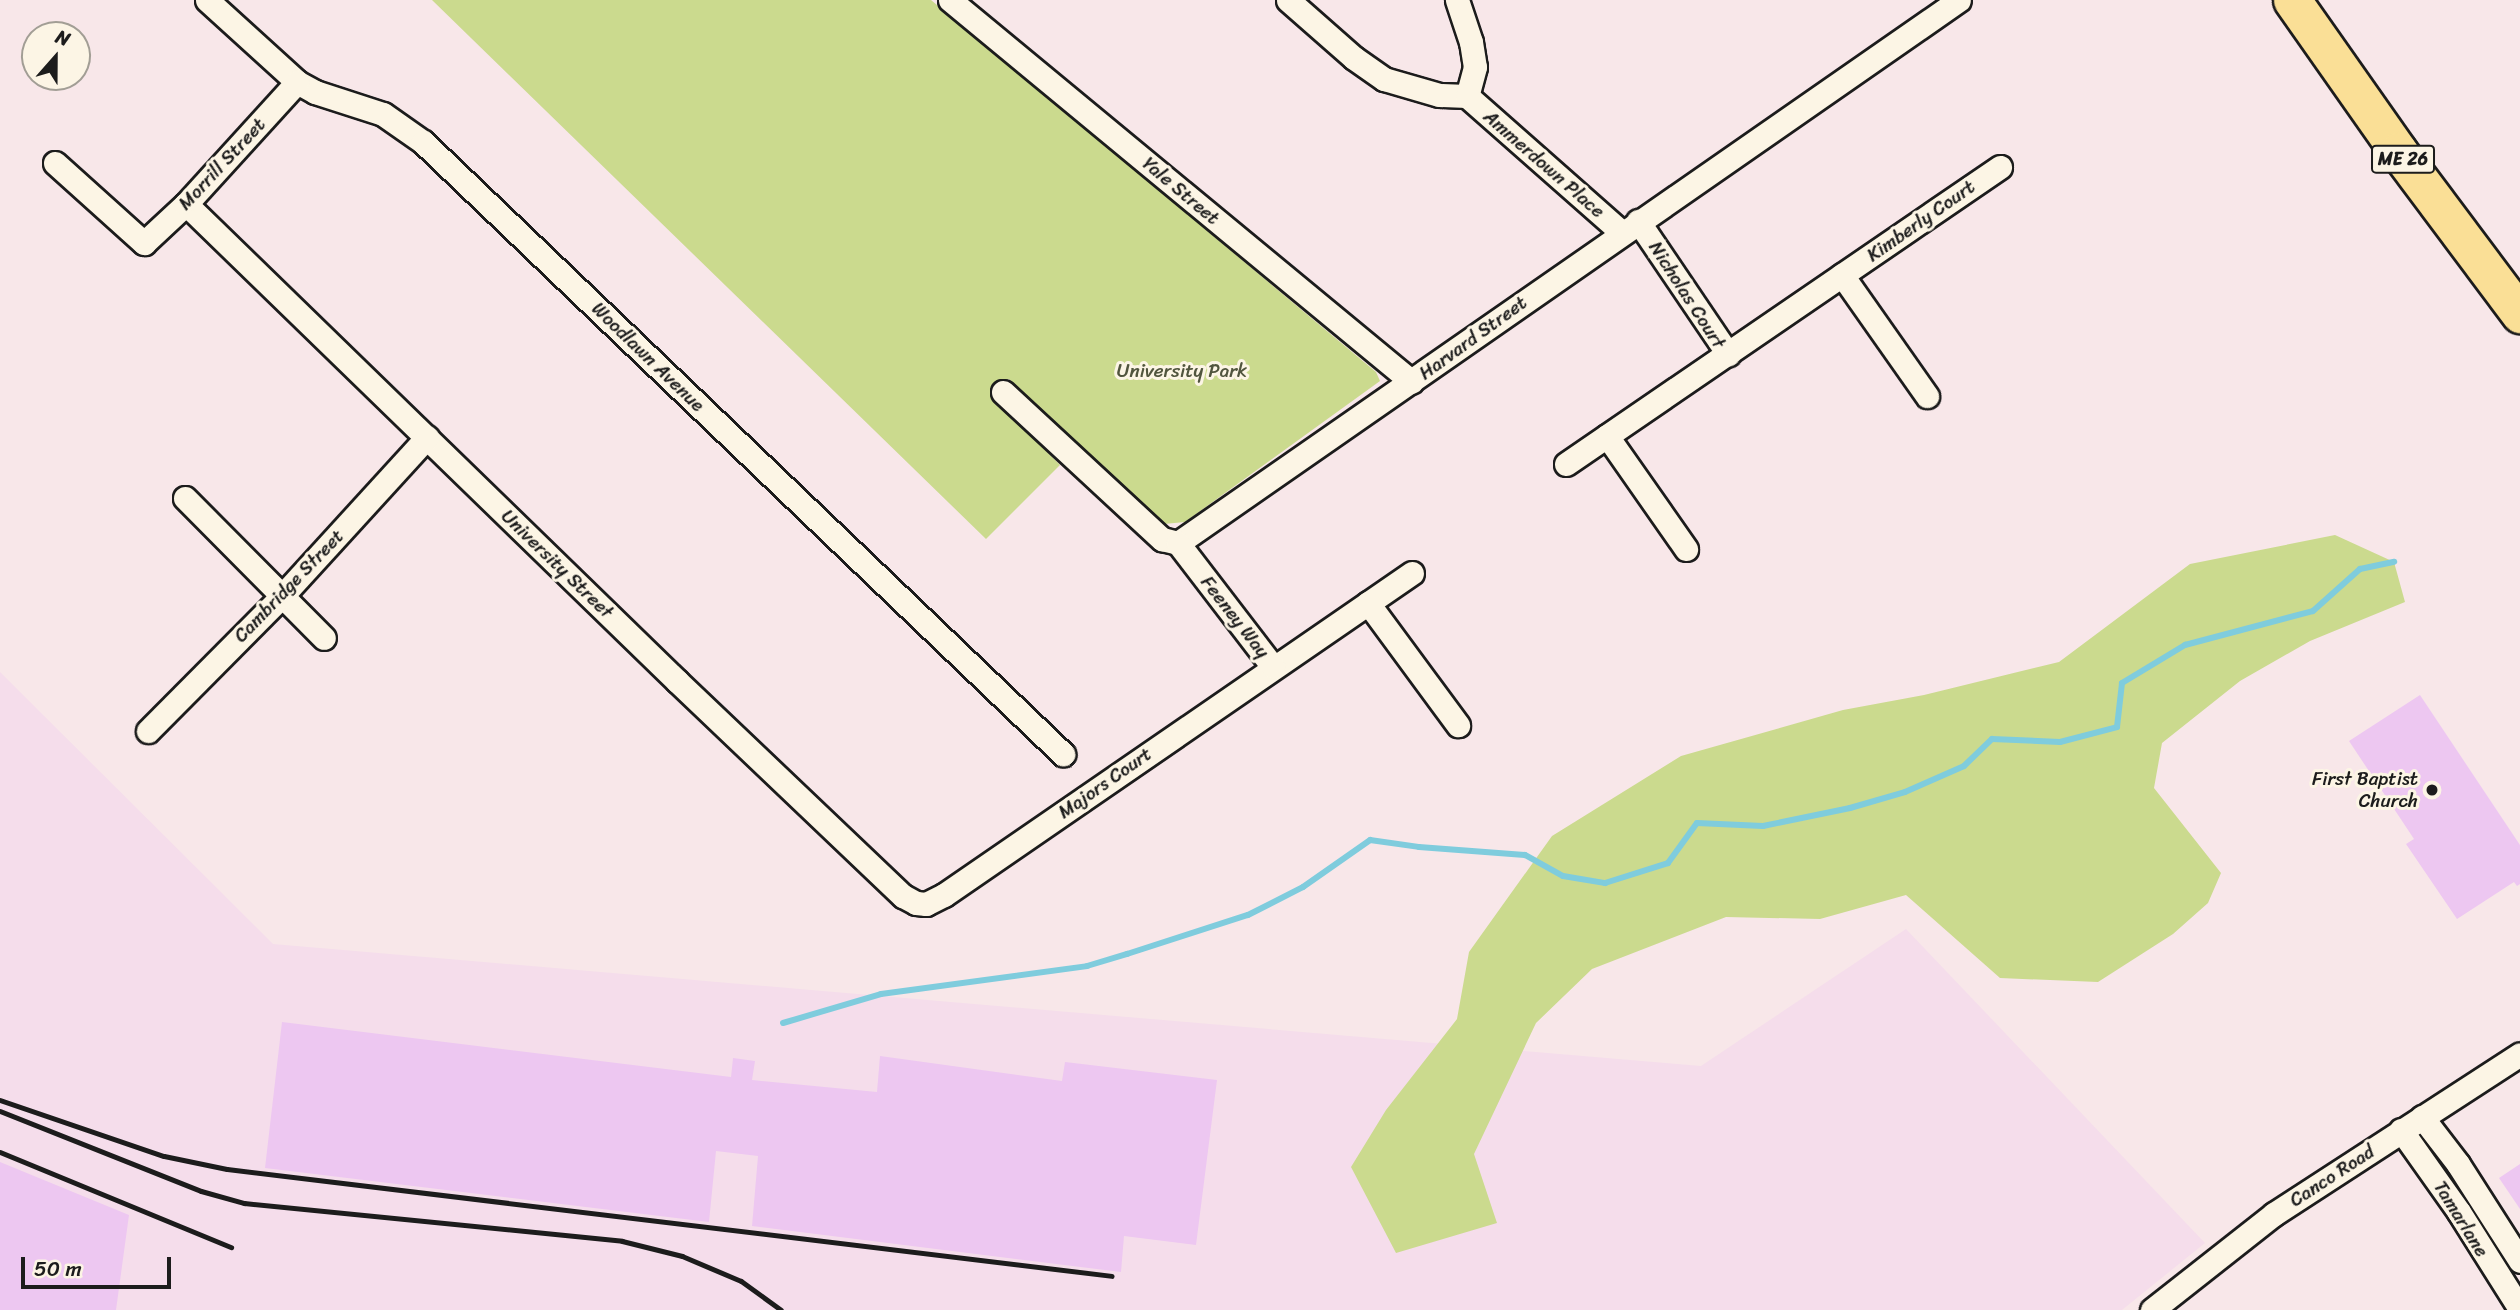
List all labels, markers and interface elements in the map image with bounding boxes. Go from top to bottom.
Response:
text: N [51,20,75,56]
north arrow [21,21,91,91]
street label: Ammerdown Place [1479,105,1609,223]
street label: Morrill Street [174,113,270,215]
road number: ME 26 [2370,144,2436,174]
street label: Yale Street [1138,152,1224,230]
street label: Kimberly Court [1862,175,1980,267]
street label: Nicholas Court [1644,237,1730,353]
street label: Harvard Street [1415,291,1531,385]
street label: Woodlawn Avenue [587,297,709,417]
park label: University Park [1117,360,1247,382]
street label: University Street [496,505,618,623]
street label: Cambridge Street [229,525,349,647]
street label: Feeney Way [1196,571,1274,663]
street label: Majors Court [1054,742,1156,824]
place label: First Baptist Church [2312,768,2418,812]
marker: First Baptist Church [2424,782,2440,798]
street label: Canco Road [2285,1140,2379,1212]
street label: Tamarlane [2429,1177,2493,1261]
scale bar [24,1244,175,1288]
text: 50 m [34,1250,82,1288]

